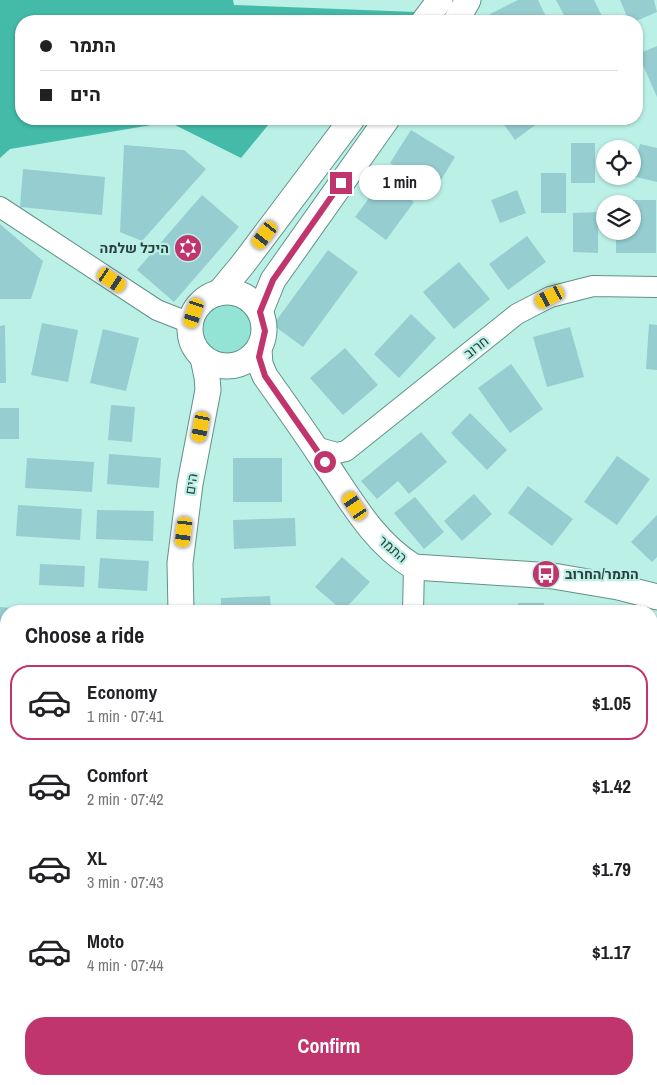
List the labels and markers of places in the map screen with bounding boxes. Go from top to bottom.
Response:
synagogue icon: היכל שלמה [173,233,203,263]
place label: היכל שלמה [100,239,169,257]
bus stop icon: התמר/החרוב [531,559,561,589]
place label: התמר/החרוב [565,565,639,583]

